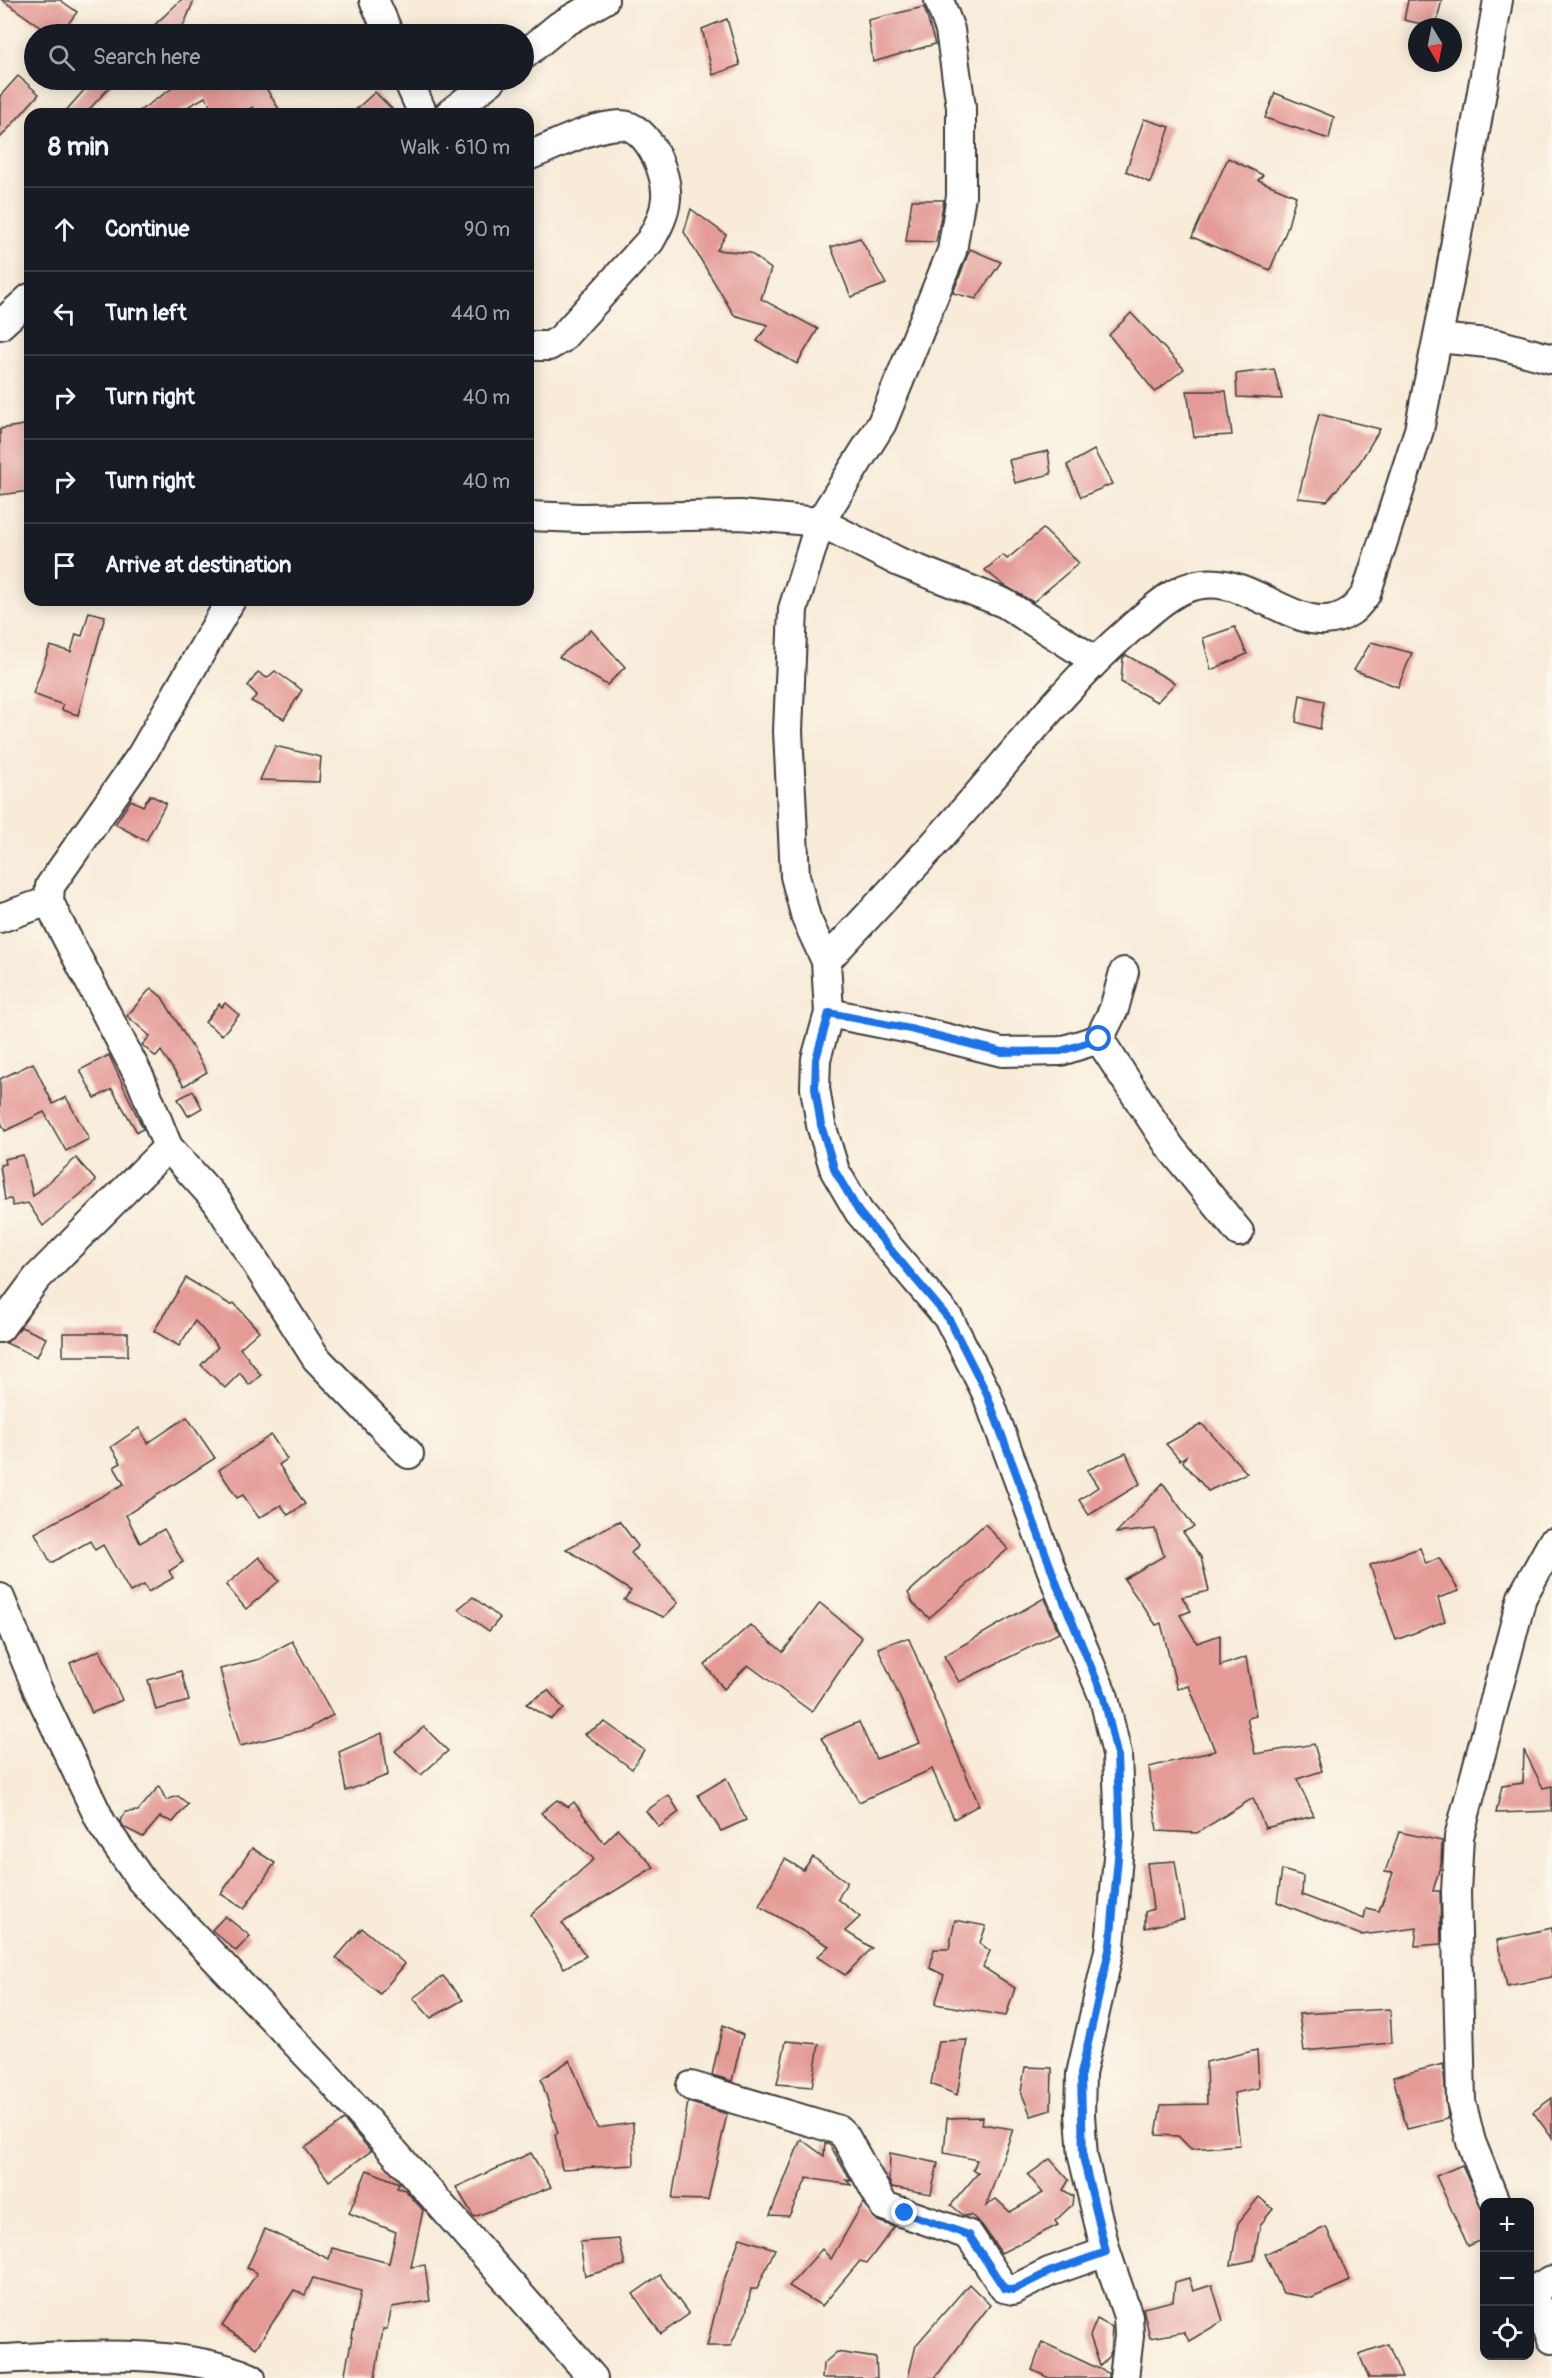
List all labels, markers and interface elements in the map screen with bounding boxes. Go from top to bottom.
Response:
north arrow [1408,18,1462,72]
search box [24,24,534,90]
icon: search [45,41,78,74]
text: Search here [93,43,200,71]
text: 8 min [48,131,109,163]
text: Walk · 610 m [400,135,510,160]
icon: ahead [48,213,81,246]
text: Continue [105,215,189,243]
text: 90 m [464,217,510,242]
icon: left [48,297,81,330]
text: Turn left [105,299,187,327]
text: 440 m [451,301,510,326]
icon: right [48,381,81,414]
text: Turn right [105,383,195,411]
text: 40 m [463,385,510,410]
icon: right [48,465,81,498]
text: Turn right [105,467,195,495]
text: 40 m [463,469,510,494]
icon: arrive [48,549,81,582]
text: Arrive at destination [105,551,291,579]
route start [1085,1025,1111,1051]
map controls [1480,2198,1534,2360]
button: + [1480,2198,1534,2252]
route end [891,2199,917,2225]
button: − [1480,2252,1534,2306]
button: locate [1480,2306,1534,2360]

